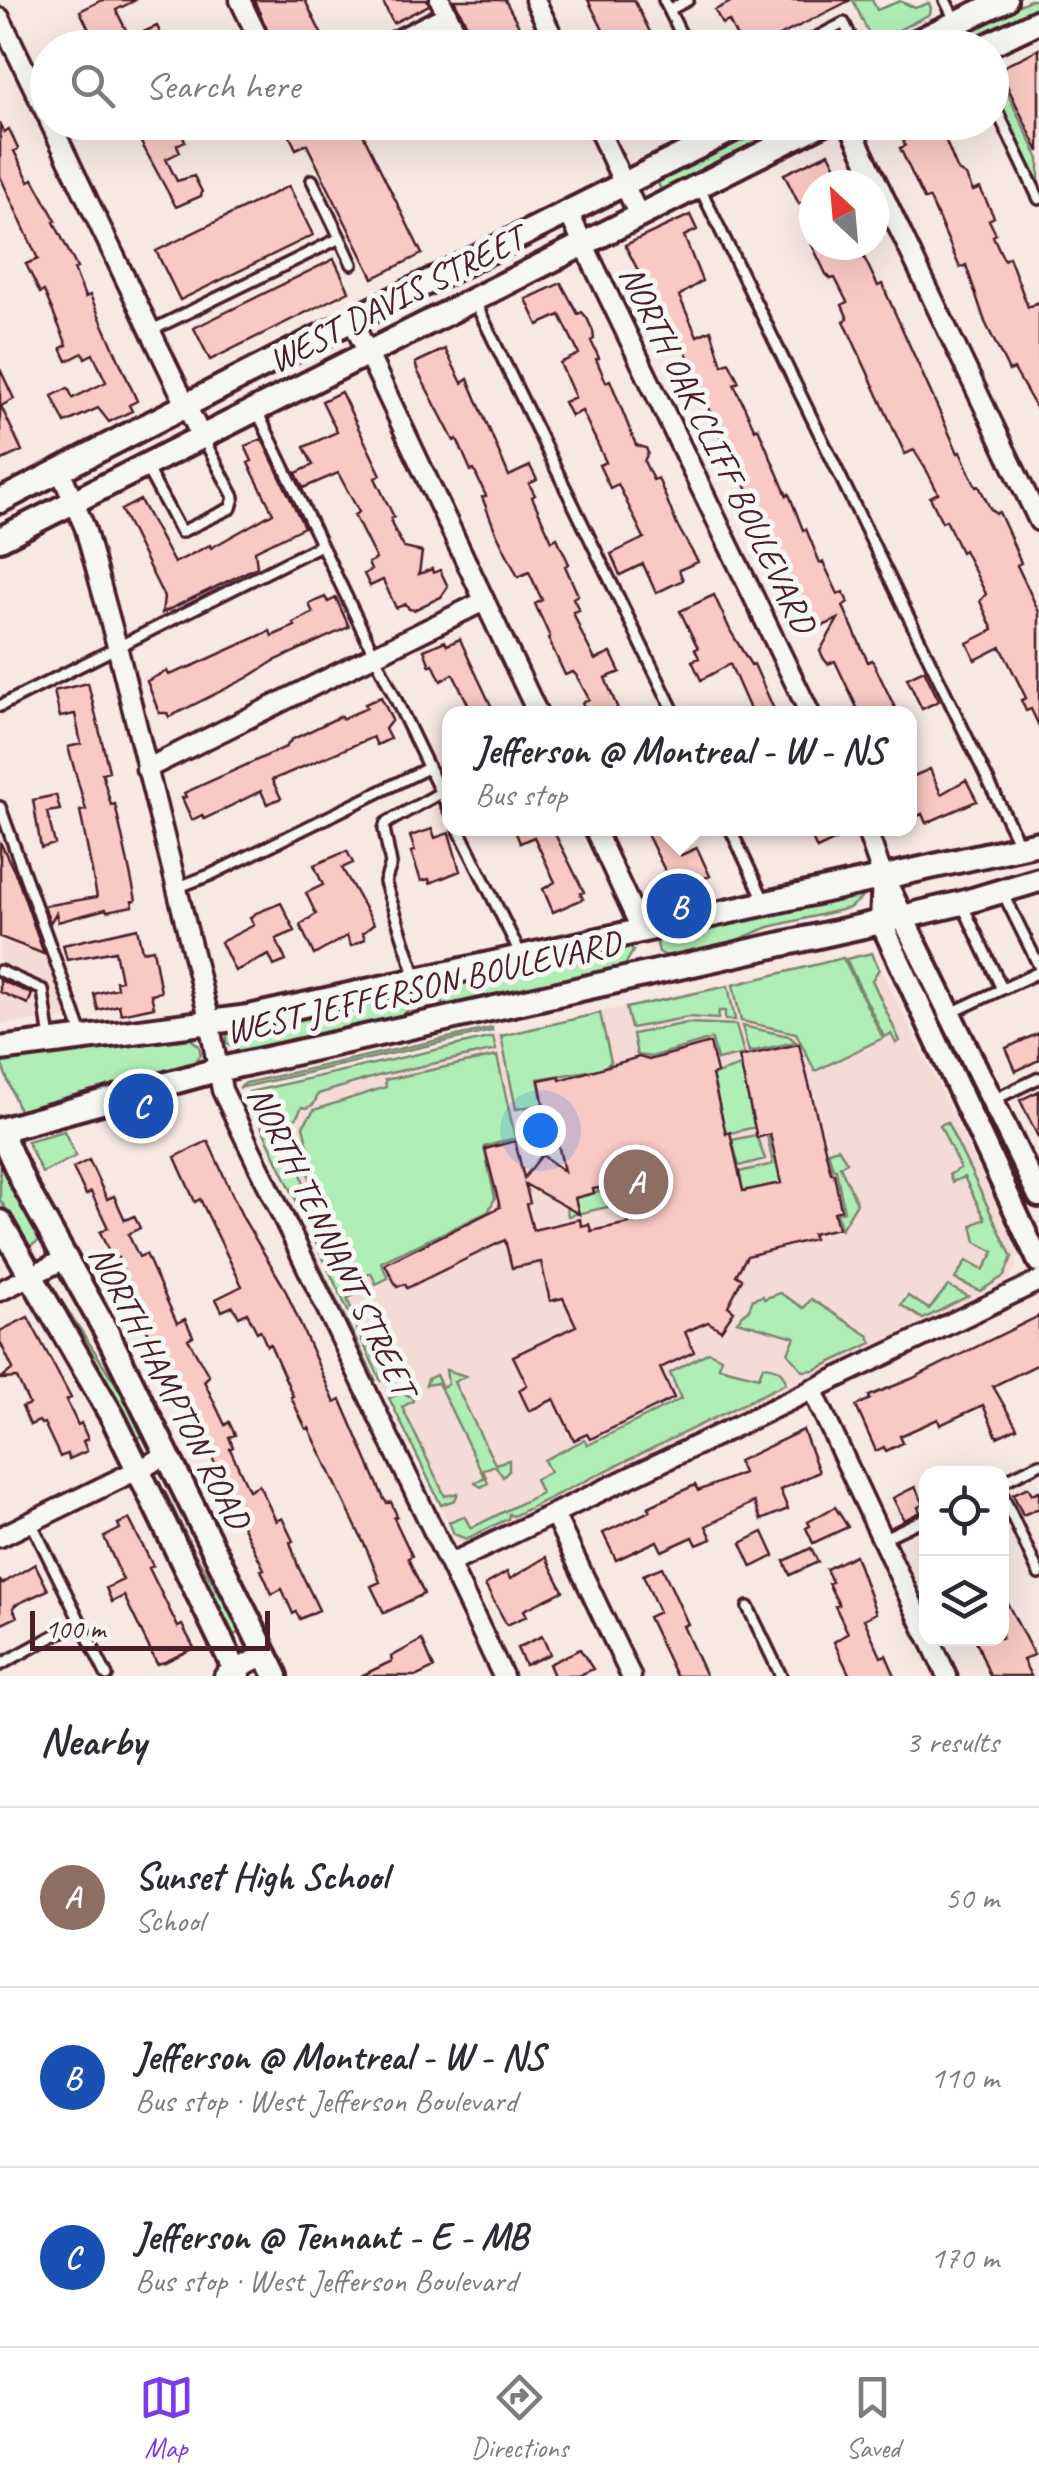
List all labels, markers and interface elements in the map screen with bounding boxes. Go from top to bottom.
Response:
search box [30,30,1009,140]
icon: search [65,58,120,113]
text: Search here [145,62,300,109]
north arrow [799,170,889,260]
street label: WEST DAVIS STREET [261,212,537,383]
street label: NORTH OAK CLIFF BOULEVARD [609,258,828,643]
popup [442,706,917,836]
text: Jefferson @ Montreal - W - NS [475,727,884,774]
text: Bus stop [475,774,567,815]
pin: B [646,868,712,944]
street label: WEST JEFFERSON BOULEVARD [221,919,627,1054]
pin: C [108,1068,174,1144]
street label: NORTH TENNANT STREET [237,1079,430,1410]
your location [515,1105,566,1156]
pin: A [604,1144,668,1220]
street label: NORTH HAMPTON ROAD [79,1238,262,1539]
map controls [919,1466,1009,1646]
button: locate [919,1466,1009,1556]
button: layers [919,1556,1009,1646]
scale bar [30,1606,270,1650]
text: 100 m [45,1611,105,1646]
text: Nearby [40,1715,146,1768]
text: 3 results [905,1721,999,1762]
text: Sunset High School [135,1853,388,1900]
text: A [64,1877,81,1918]
text: 50 m [945,1877,999,1918]
text: School [135,1900,204,1941]
text: Jefferson @ Montreal - W - NS [135,2033,544,2080]
text: B [64,2057,81,2098]
text: 110 m [930,2057,999,2098]
text: Bus stop · West Jefferson Boulevard [135,2080,517,2121]
text: Jefferson @ Tennant - E - MB [135,2213,529,2260]
text: C [65,2237,80,2278]
text: 170 m [930,2237,999,2278]
text: Bus stop · West Jefferson Boulevard [135,2260,517,2301]
tab: Map [139,2370,194,2465]
tab: Directions [471,2370,568,2465]
tab: Saved [845,2370,900,2465]

